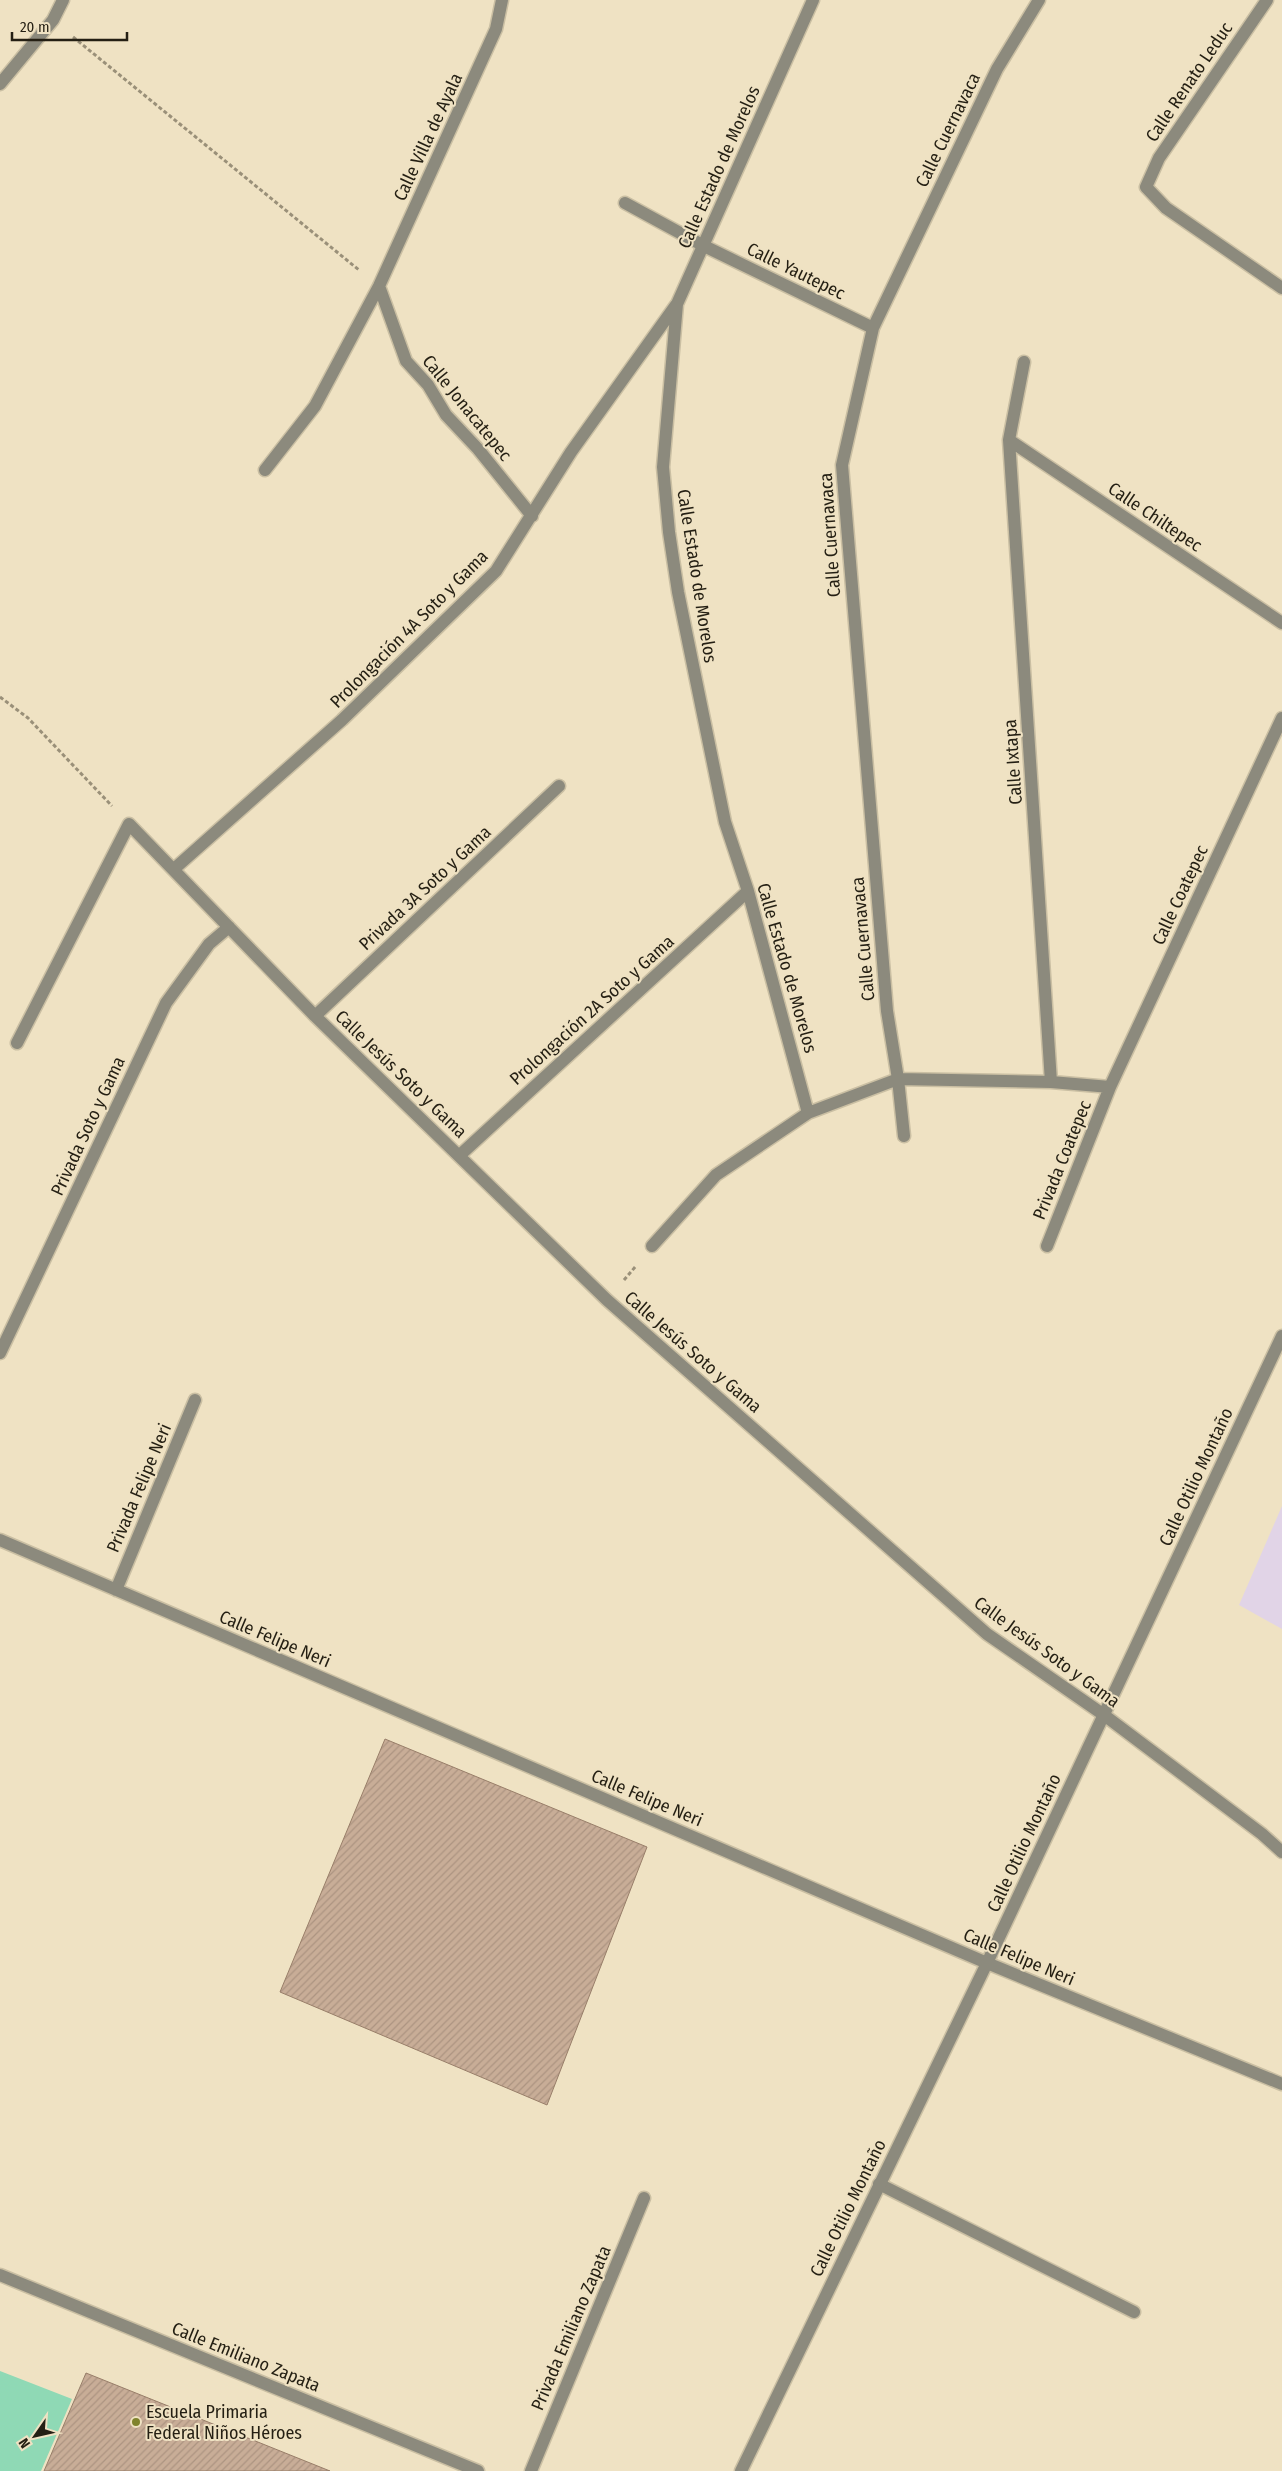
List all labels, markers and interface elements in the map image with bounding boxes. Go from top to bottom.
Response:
scale bar [12,10,128,42]
text: 20 m [20,18,50,36]
street label: Calle Renato Leduc [1141,18,1237,146]
street label: Calle Villa de Ayala [389,69,467,204]
street label: Calle Cuernavaca [911,69,985,191]
street label: Calle Estado de Morelos [673,82,765,252]
street label: Calle Yautepec [743,238,849,304]
street label: Calle Jonacatepec [418,351,517,466]
street label: Calle Cuernavaca [815,472,845,598]
street label: Calle Chiltepec [1104,478,1206,557]
street label: Calle Estado de Morelos [672,488,722,665]
street label: Prolongación 4A Soto y Gama [325,545,493,713]
street label: Calle Ixtapa [999,718,1027,805]
street label: Privada 3A Soto y Gama [354,821,496,955]
street label: Calle Coatepec [1147,841,1213,948]
street label: Calle Cuernavaca [847,876,879,1002]
street label: Calle Estado de Morelos [752,881,822,1056]
street label: Prolongación 2A Soto y Gama [505,930,679,1090]
street label: Calle Jesús Soto y Gama [331,1005,472,1143]
street label: Privada Soto y Gama [46,1053,130,1199]
street label: Privada Coatepec [1028,1097,1096,1223]
street label: Calle Jesús Soto y Gama [620,1286,766,1418]
street label: Calle Otilio Montaño [1154,1404,1238,1550]
street label: Privada Felipe Neri [102,1420,176,1556]
street label: Calle Jesús Soto y Gama [970,1592,1124,1712]
street label: Calle Felipe Neri [216,1606,334,1672]
street label: Calle Felipe Neri [588,1765,706,1831]
street label: Calle Otilio Montaño [982,1770,1066,1916]
street label: Calle Felipe Neri [960,1924,1078,1990]
street label: Calle Otilio Montaño [805,2136,891,2280]
street label: Privada Emiliano Zapata [526,2242,616,2414]
street label: Calle Emiliano Zapata [169,2317,324,2397]
place label: Escuela Primaria Federal Niños Héroes [146,2401,302,2444]
north arrow [10,2411,60,2461]
marker: Escuela Primaria Federal Niños Héroes [130,2416,142,2428]
text: N [15,2435,34,2451]

